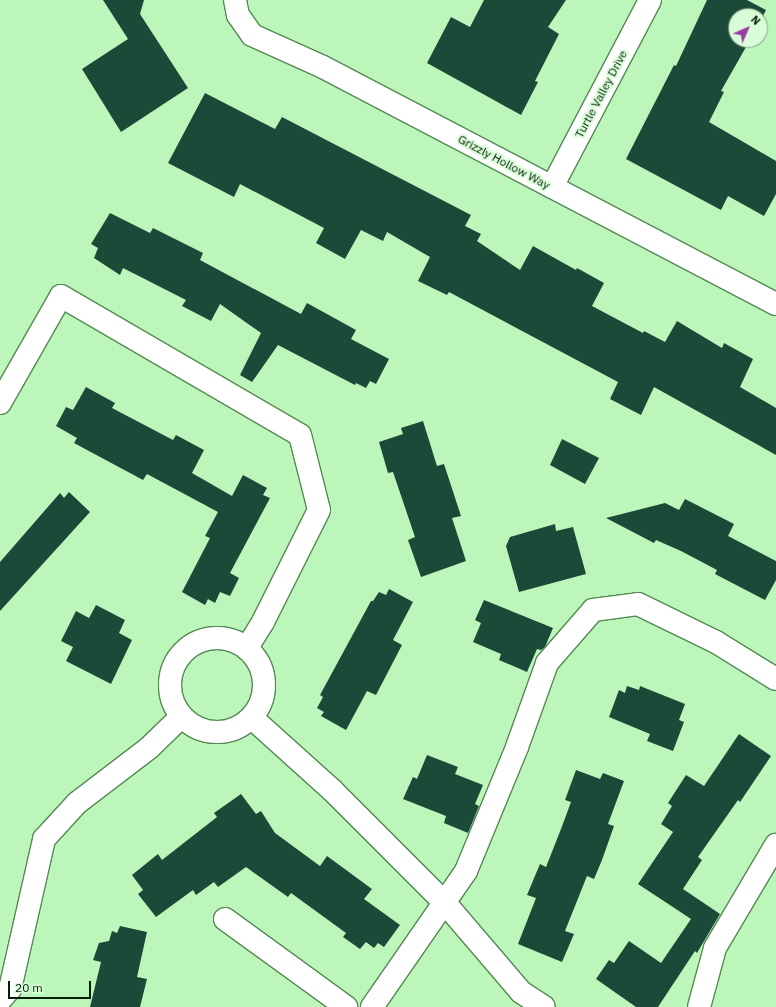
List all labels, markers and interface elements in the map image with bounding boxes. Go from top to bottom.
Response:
north arrow [728,8,768,48]
text: N [748,12,764,28]
street label: Turtle Valley Drive [572,48,630,140]
street label: Grizzly Hollow Way [456,132,552,192]
scale bar [10,973,93,999]
text: 20 m [15,980,43,995]

